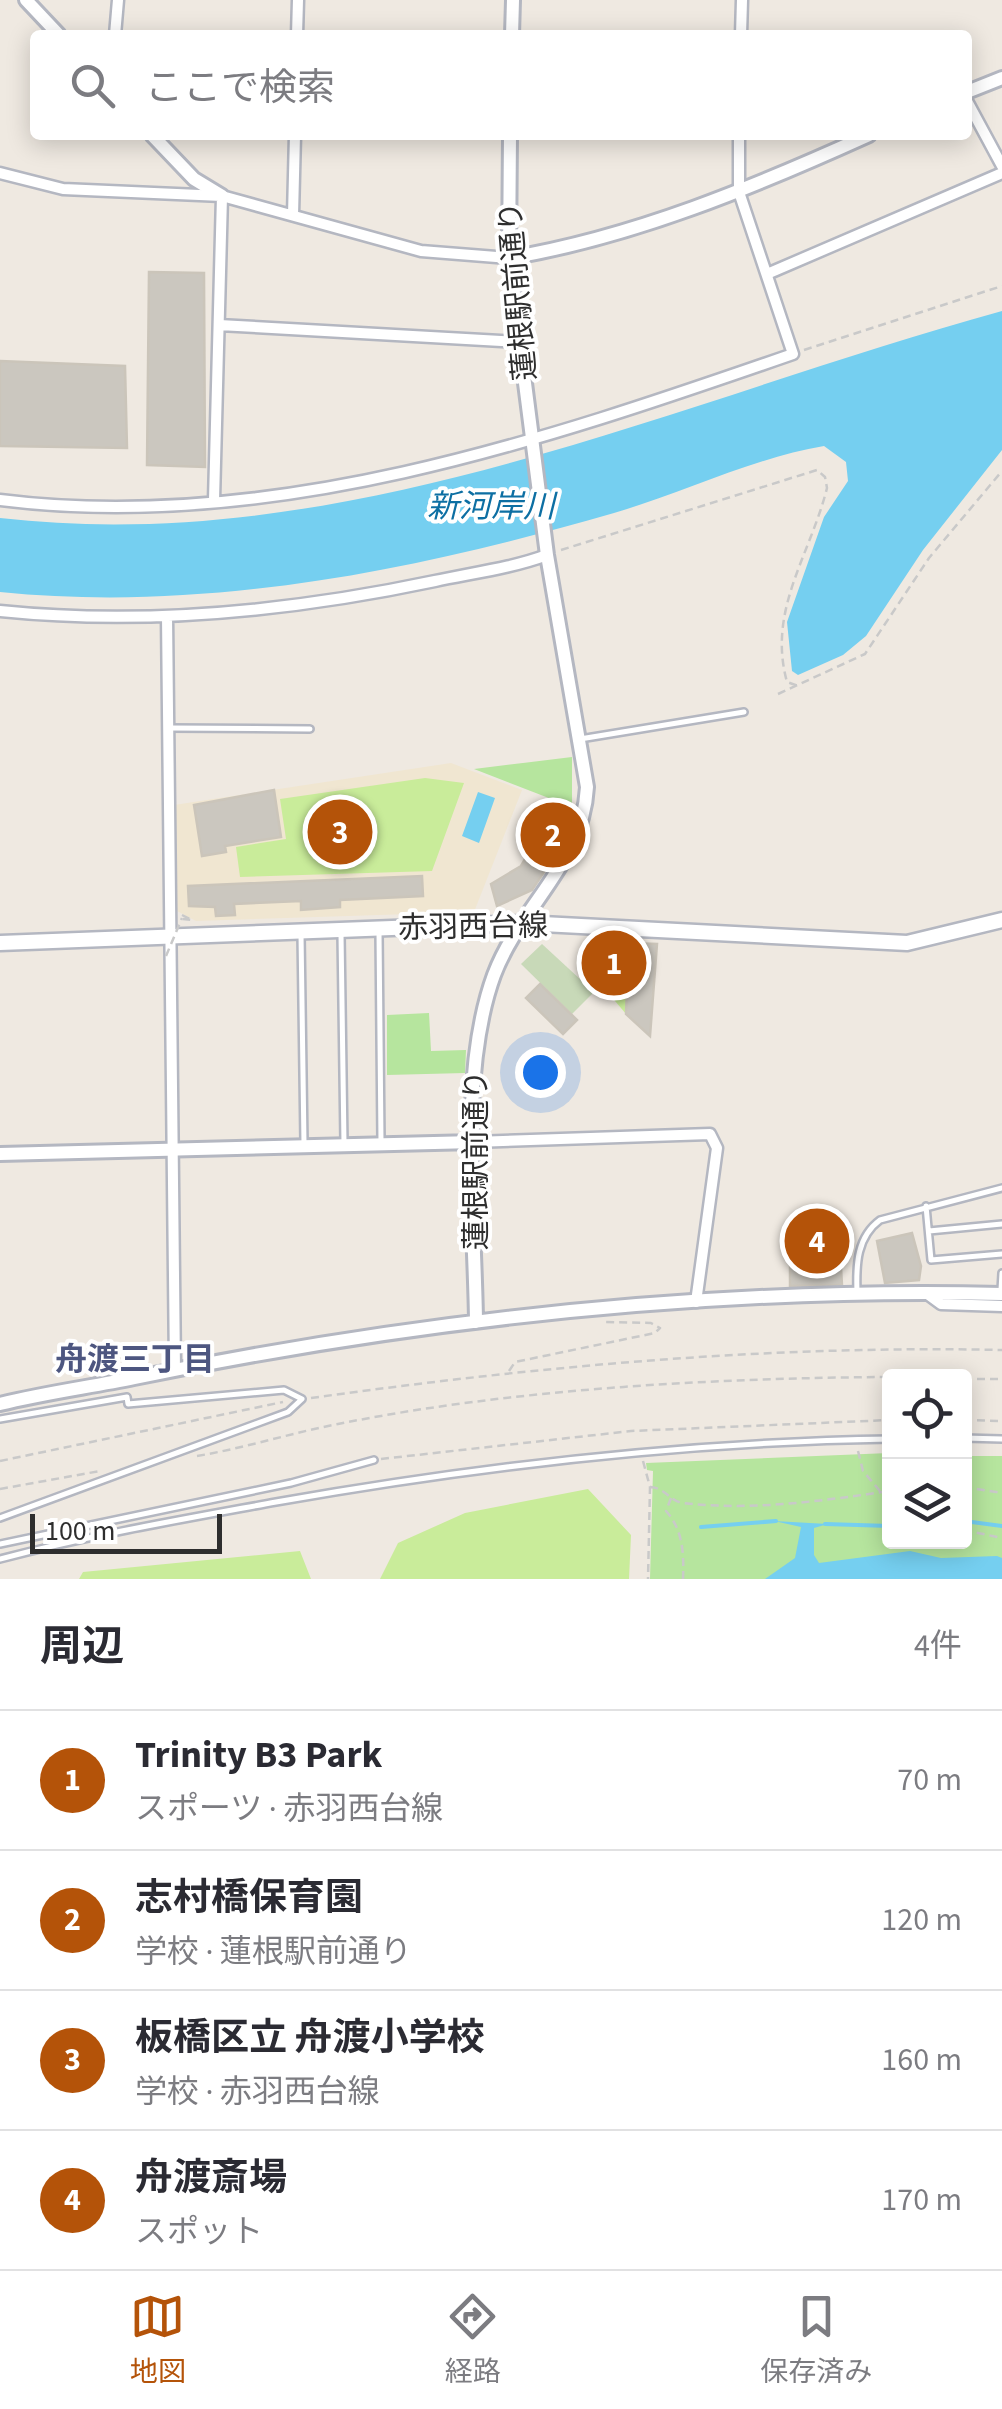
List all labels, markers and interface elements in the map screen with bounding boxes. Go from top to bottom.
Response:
search box [30,30,972,140]
icon: search [65,58,120,113]
text: ここで検索 [145,61,335,115]
street label: 蓮根駅前通り [489,199,547,383]
water label: 新河岸川 [427,484,558,530]
pin: 3 [308,794,372,870]
pin: 2 [520,798,586,872]
street label: 赤羽西台線 [398,904,548,950]
pin: 1 [582,926,646,1000]
your location [515,1047,566,1098]
street label: 蓮根駅前通り [455,1070,498,1250]
pin: 4 [784,1204,850,1278]
district label: 舟渡三丁目 [55,1337,215,1383]
map controls [882,1369,972,1549]
button: locate [882,1369,972,1459]
button: layers [882,1459,972,1549]
scale bar [30,1509,222,1554]
text: 100 m [45,1511,116,1551]
text: 周辺 [40,1617,124,1677]
text: 4件 [914,1623,962,1669]
text: Trinity B3 Park [135,1728,382,1782]
text: 1 [64,1757,81,1803]
text: 70 m [897,1757,962,1803]
text: スポーツ · 赤羽西台線 [135,1786,443,1832]
text: 志村橋保育園 [135,1871,363,1925]
text: 2 [64,1897,81,1943]
text: 120 m [881,1897,962,1943]
text: 学校 · 蓮根駅前通り [135,1929,412,1975]
text: 板橋区立 舟渡小学校 [135,2011,485,2065]
text: 3 [64,2037,81,2083]
text: 160 m [881,2037,962,2083]
text: 学校 · 赤羽西台線 [135,2069,380,2115]
text: 舟渡斎場 [135,2151,287,2205]
text: 4 [64,2177,81,2223]
text: 170 m [881,2177,962,2223]
text: スポット [135,2209,263,2255]
tab: 地図 [130,2289,186,2392]
tab: 経路 [445,2289,501,2392]
tab: 保存済み [760,2289,872,2392]

